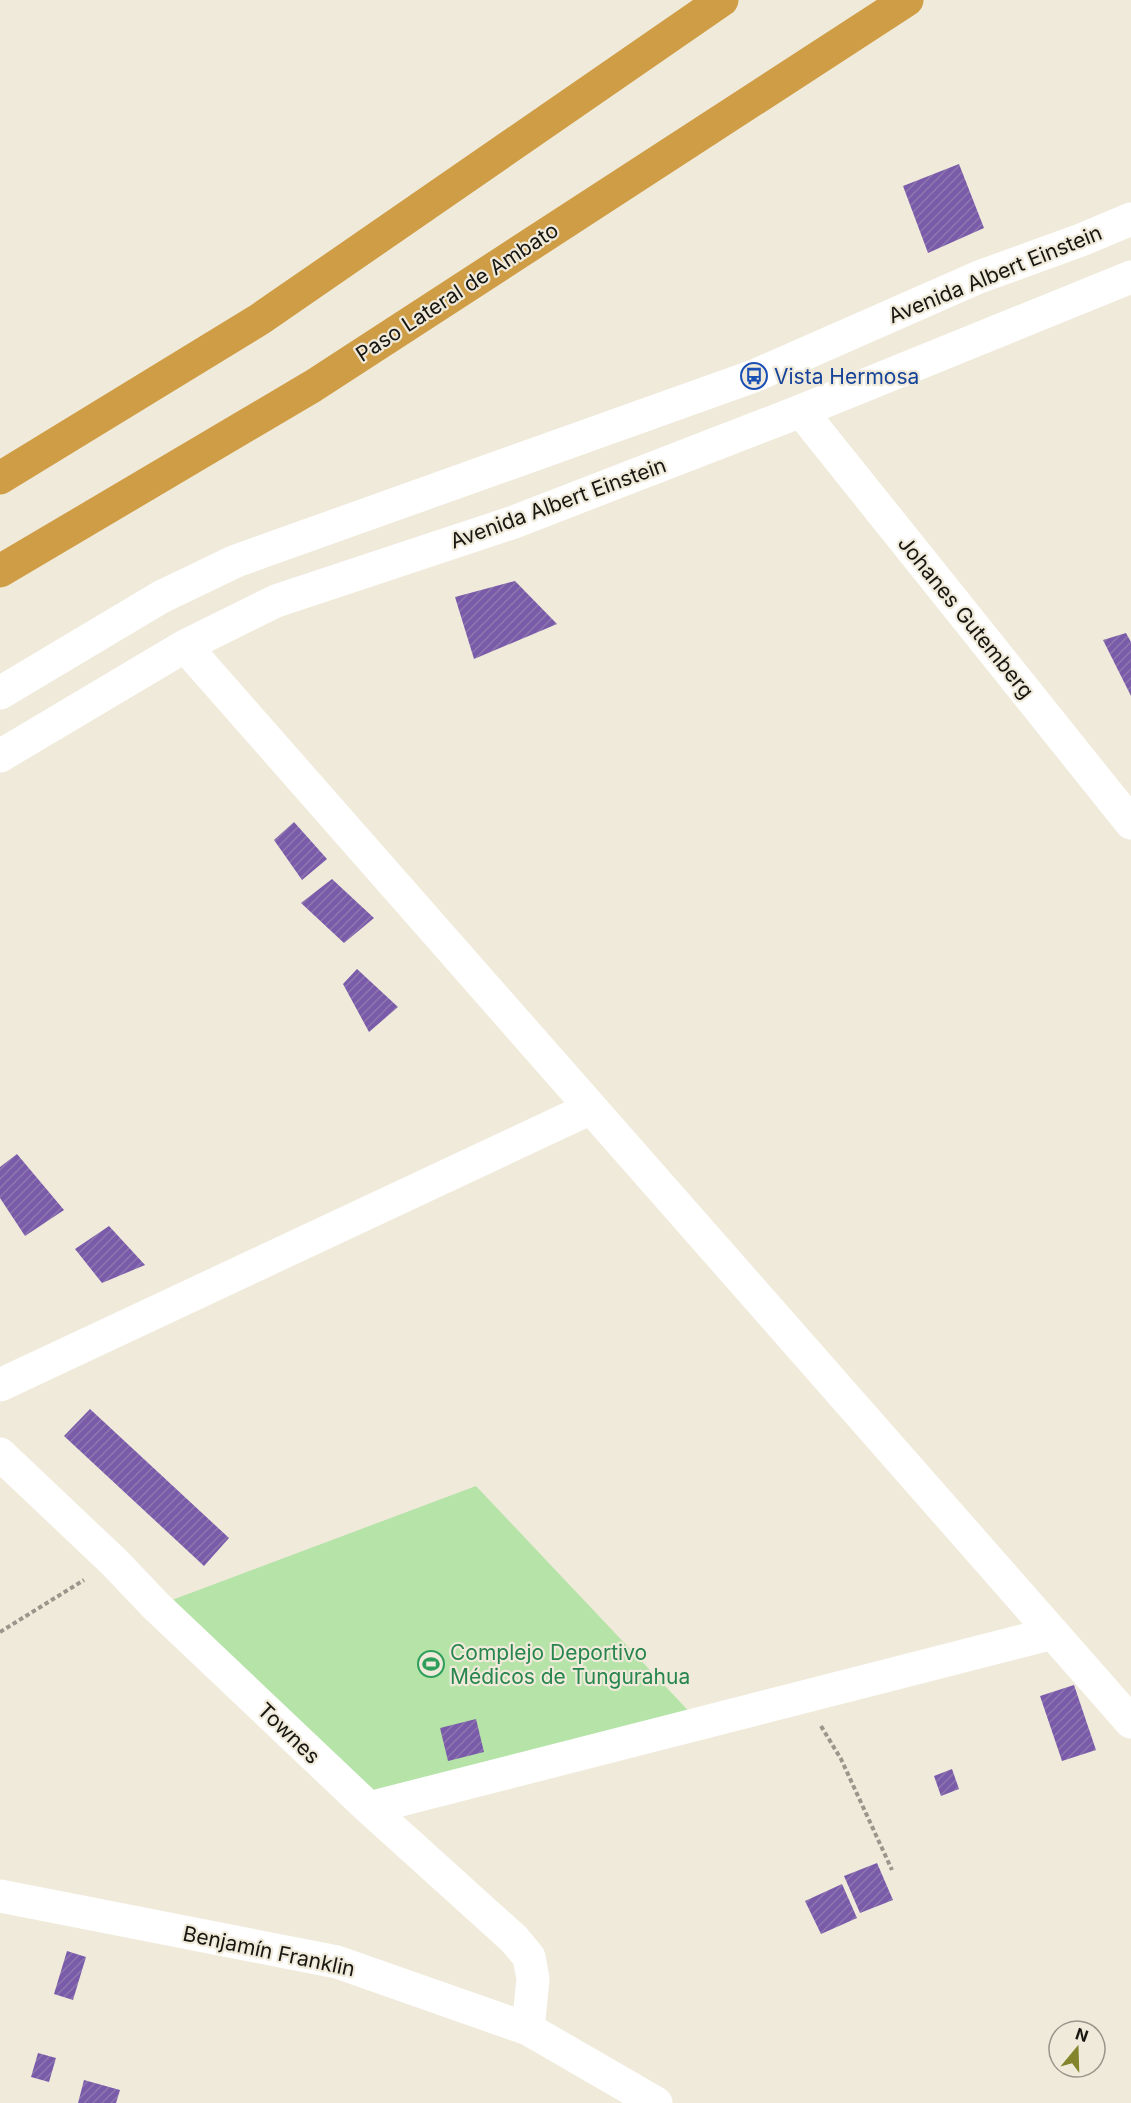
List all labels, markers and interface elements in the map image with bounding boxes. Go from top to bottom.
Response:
street label: Paso Lateral de Ambato [351,217,563,367]
street label: Avenida Albert Einstein [885,220,1105,328]
bus stop icon: Vista Hermosa [739,361,769,391]
place label: Vista Hermosa [774,364,919,389]
street label: Avenida Albert Einstein [447,452,669,554]
street label: Johanes Gutemberg [893,531,1039,703]
place label: Complejo Deportivo Médicos de Tungurahua [450,1640,690,1689]
sports icon: Complejo Deportivo Médicos de Tungurahua [416,1649,446,1679]
street label: Townes [253,1697,325,1769]
street label: Benjamín Franklin [181,1921,357,1981]
north arrow [1047,2019,1107,2079]
text: N [1073,2023,1091,2046]

